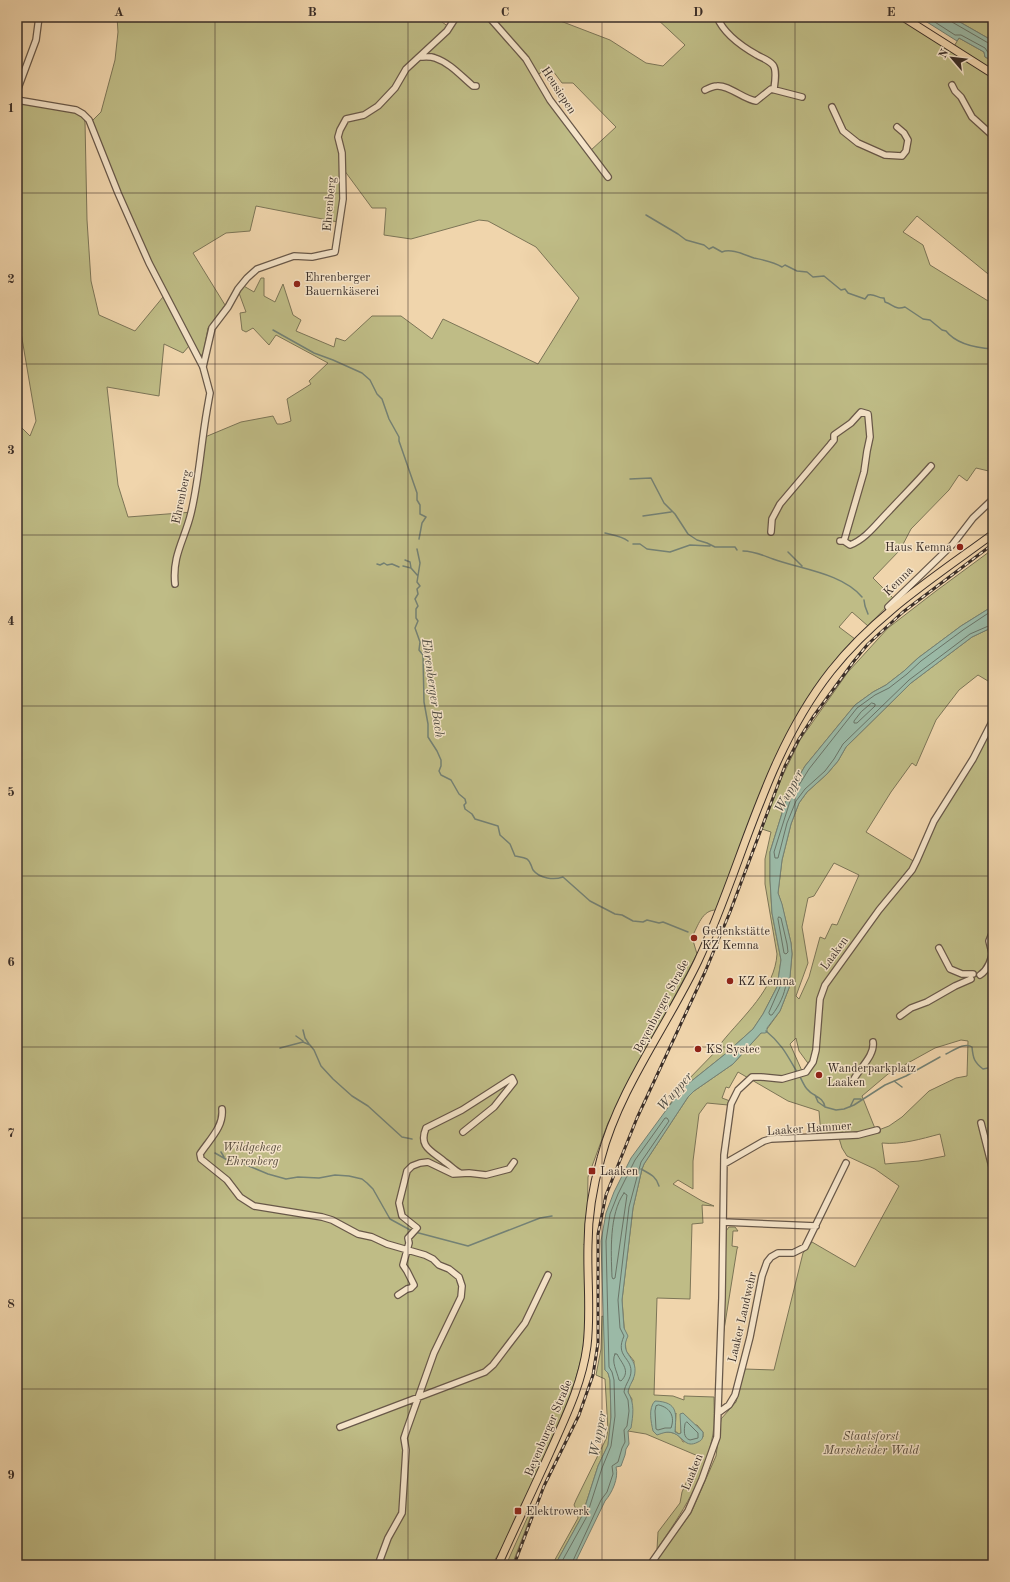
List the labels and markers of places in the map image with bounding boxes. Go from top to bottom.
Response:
place label: Ehrenberger Bauernkäserei [305,272,379,298]
marker: Ehrenberger Bauernkäserei [292,279,302,289]
place label: Haus Kemna [885,542,952,554]
marker: Haus Kemna [955,542,965,552]
place label: Gedenkstätte KZ Kemna [702,926,770,952]
marker: Gedenkstätte KZ Kemna [689,933,699,943]
marker: KZ Kemna [725,976,735,986]
place label: KZ Kemna [738,976,795,988]
marker: KS Systec [693,1044,703,1054]
place label: KS Systec [706,1044,760,1056]
place label: Wanderparkplatz Laaken [827,1063,916,1089]
marker: Wanderparkplatz Laaken [814,1070,824,1080]
marker: Laaken [587,1166,597,1176]
place label: Laaken [600,1166,639,1178]
marker: Elektrowerk [513,1506,523,1516]
place label: Elektrowerk [526,1506,590,1518]

